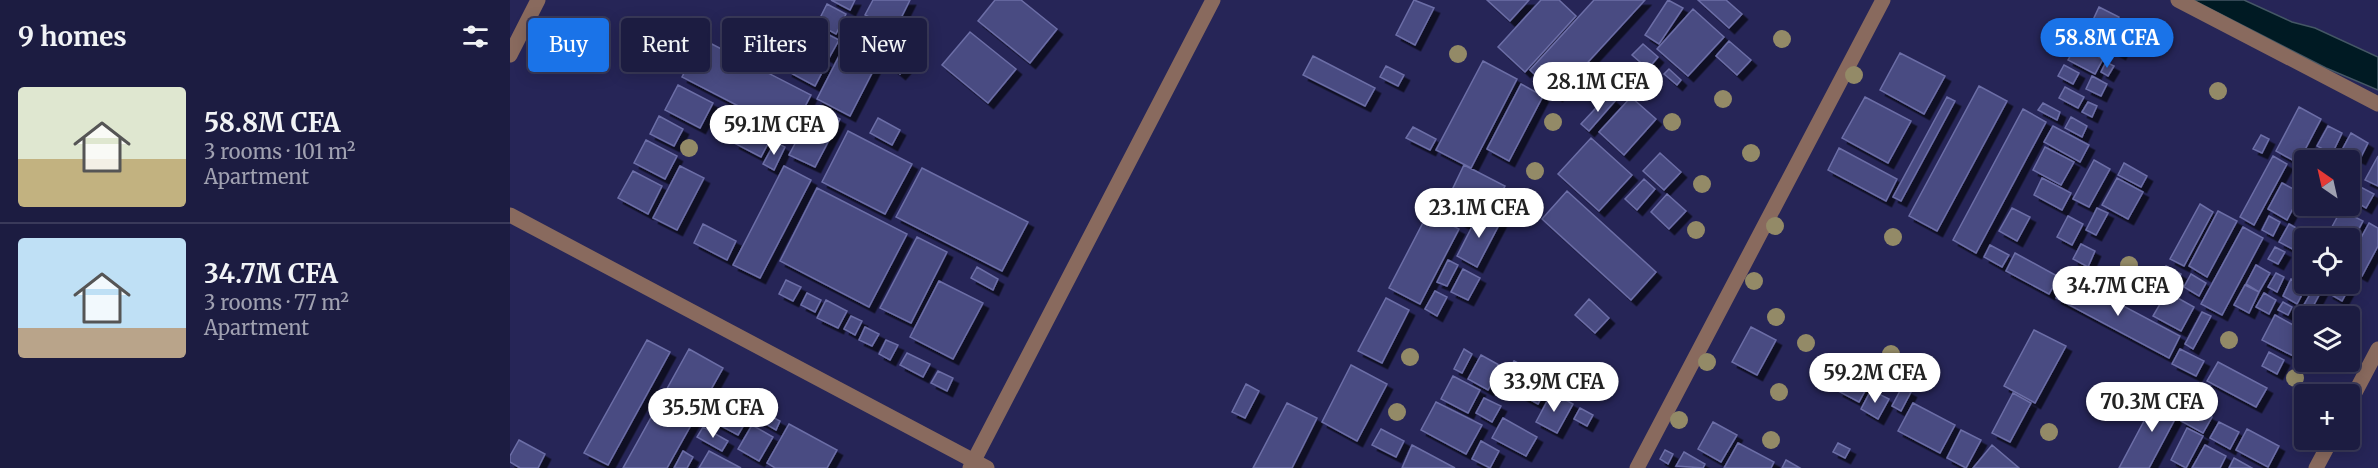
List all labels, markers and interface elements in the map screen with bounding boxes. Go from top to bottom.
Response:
chip: Buy [528,18,609,72]
chip: Rent [621,18,710,72]
chip: Filters [722,18,828,72]
chip: New [840,18,927,72]
pin: 58.8M CFA [2038,18,2176,69]
text: 9 homes [18,20,127,53]
icon: filters [459,20,492,53]
text: 58.8M CFA [2055,25,2159,50]
pin: 28.1M CFA [1529,62,1667,113]
text: 28.1M CFA [1547,69,1649,94]
pin: 59.1M CFA [705,105,843,156]
text: 58.8M CFA [204,106,340,139]
icon: home [66,111,138,183]
text: 59.1M CFA [724,112,824,137]
text: 3 rooms · 101 m² [204,139,355,164]
north arrow [2294,150,2360,216]
map controls [2294,150,2360,450]
text: Apartment [204,164,309,189]
pin: 23.1M CFA [1410,188,1548,239]
text: 23.1M CFA [1429,195,1529,220]
button: locate [2294,228,2360,294]
text: 34.7M CFA [204,257,338,290]
icon: home [66,262,138,334]
pin: 34.7M CFA [2049,266,2187,317]
text: 34.7M CFA [2067,273,2169,298]
text: 3 rooms · 77 m² [204,290,349,315]
button: layers [2294,306,2360,372]
text: Apartment [204,315,309,340]
pin: 59.2M CFA [1806,353,1944,404]
text: 59.2M CFA [1823,360,1927,385]
pin: 33.9M CFA [1485,362,1623,413]
text: 33.9M CFA [1504,369,1604,394]
pin: 70.3M CFA [2083,382,2221,433]
button: + [2294,384,2360,450]
pin: 35.5M CFA [644,388,782,439]
text: 70.3M CFA [2100,389,2204,414]
text: 35.5M CFA [662,395,764,420]

